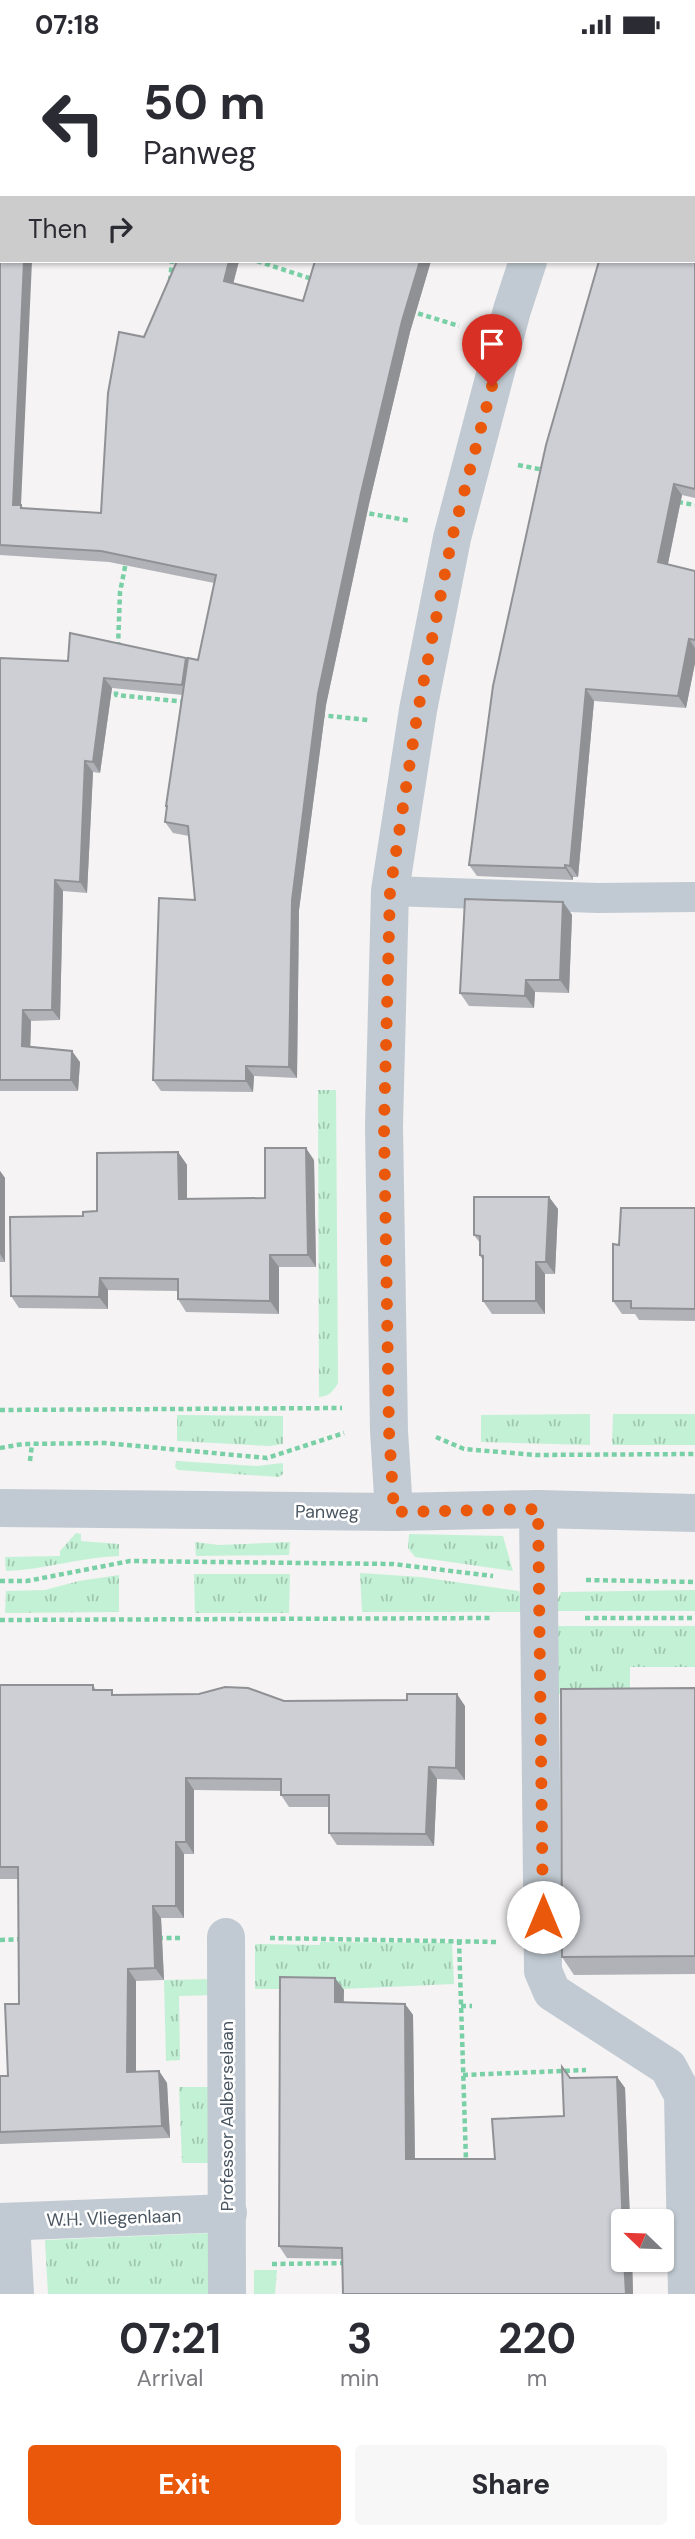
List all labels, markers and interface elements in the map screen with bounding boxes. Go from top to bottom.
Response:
text: 07:18 [35,8,100,42]
text: 50 m [143,70,266,134]
icon: left [28,77,119,168]
text: Panweg [143,132,256,174]
icon: right [101,210,139,248]
text: Then [28,212,87,246]
pin [462,314,522,386]
icon: arrive [473,325,511,363]
street label: Panweg [295,1499,359,1525]
position arrow [506,1880,580,1954]
street label: Professor Aalberselaan [215,2021,239,2211]
street label: W.H. Vliegenlaan [46,2204,182,2232]
north arrow [611,2209,674,2271]
map controls [611,2209,674,2272]
text: 07:21 [119,2311,221,2366]
text: 3 [347,2311,372,2366]
text: 220 [498,2311,576,2366]
text: Arrival [136,2363,203,2393]
text: min [340,2363,379,2393]
text: m [527,2363,547,2393]
button: Exit [28,2445,341,2525]
button: Share [355,2445,667,2525]

